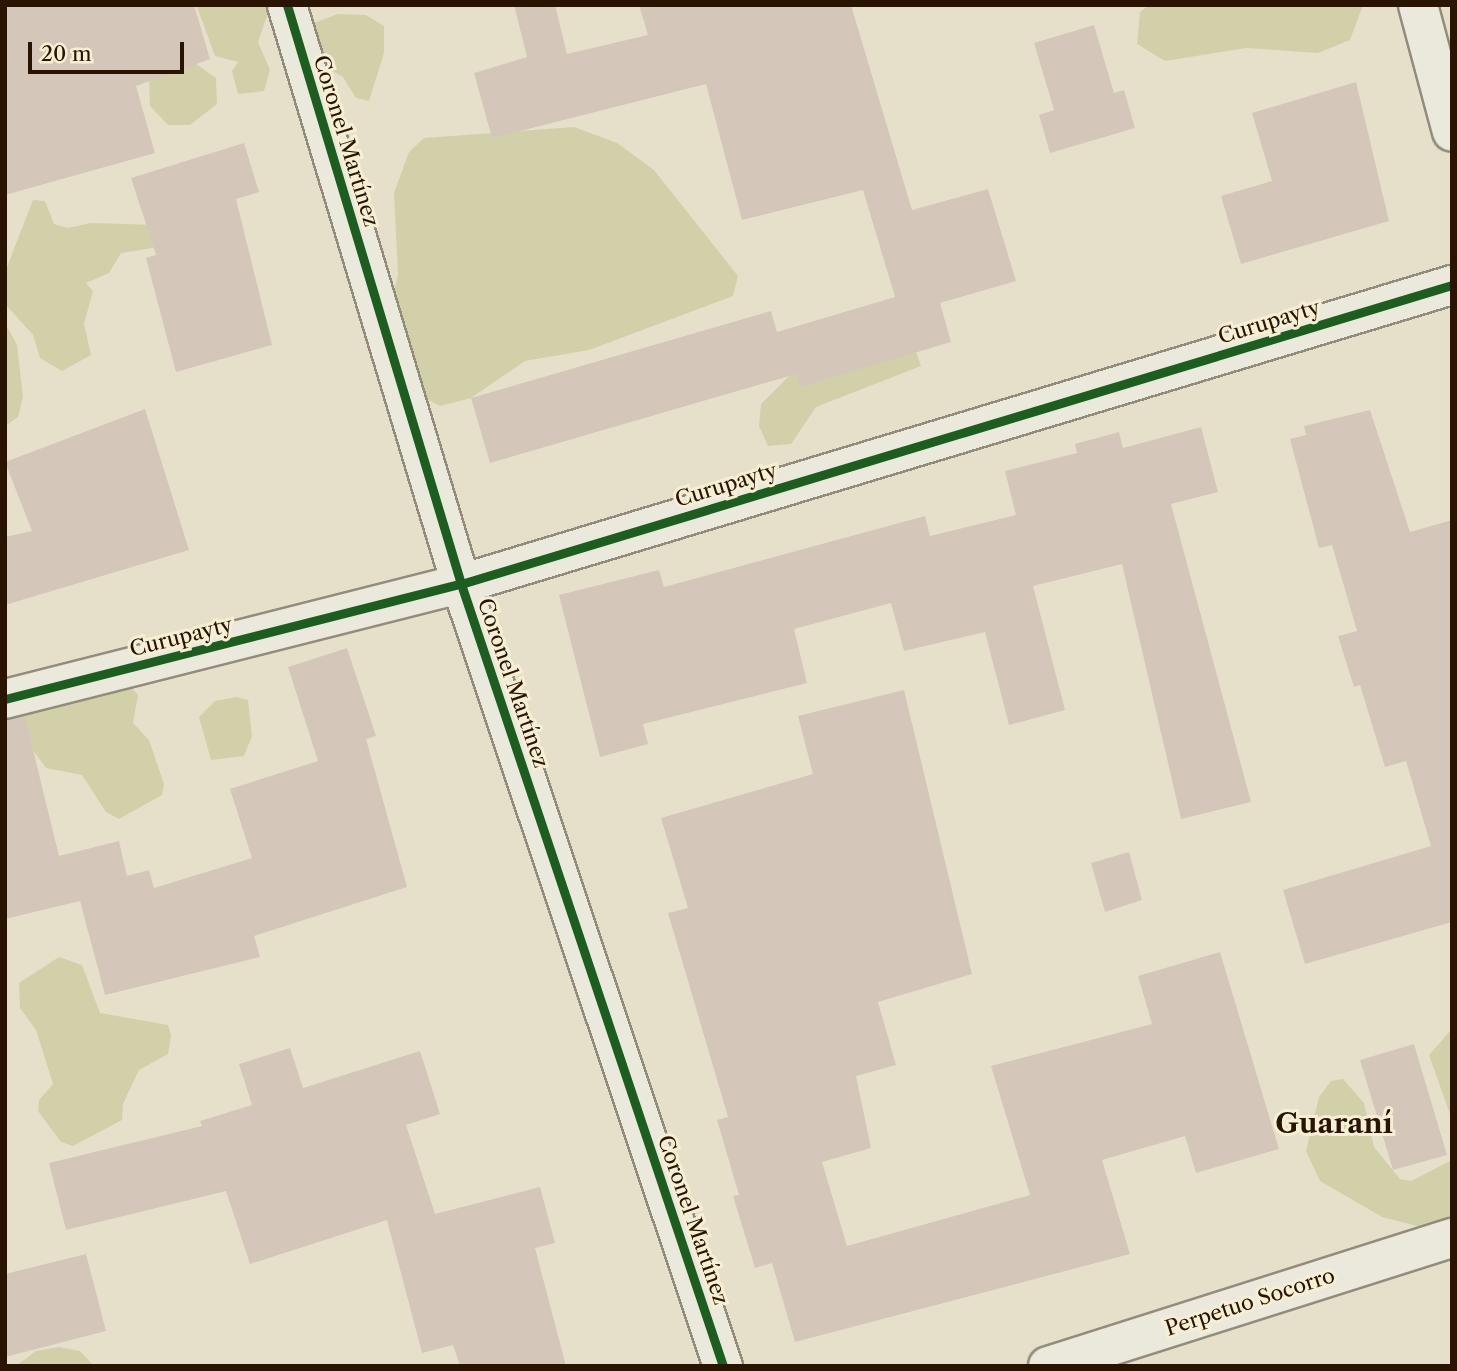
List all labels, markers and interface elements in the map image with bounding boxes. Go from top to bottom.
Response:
scale bar [32,28,187,72]
text: 20 m [41,41,92,66]
street label: Coronel Martínez [308,52,384,230]
street label: Curupayty [1215,295,1323,349]
street label: Curupayty [672,458,780,512]
street label: Coronel Martínez [472,595,554,771]
street label: Curupayty [127,612,235,662]
district label: Guaraní [1275,1106,1393,1140]
street label: Coronel Martínez [652,1132,734,1308]
street label: Perpetuo Socorro [1162,1263,1338,1341]

